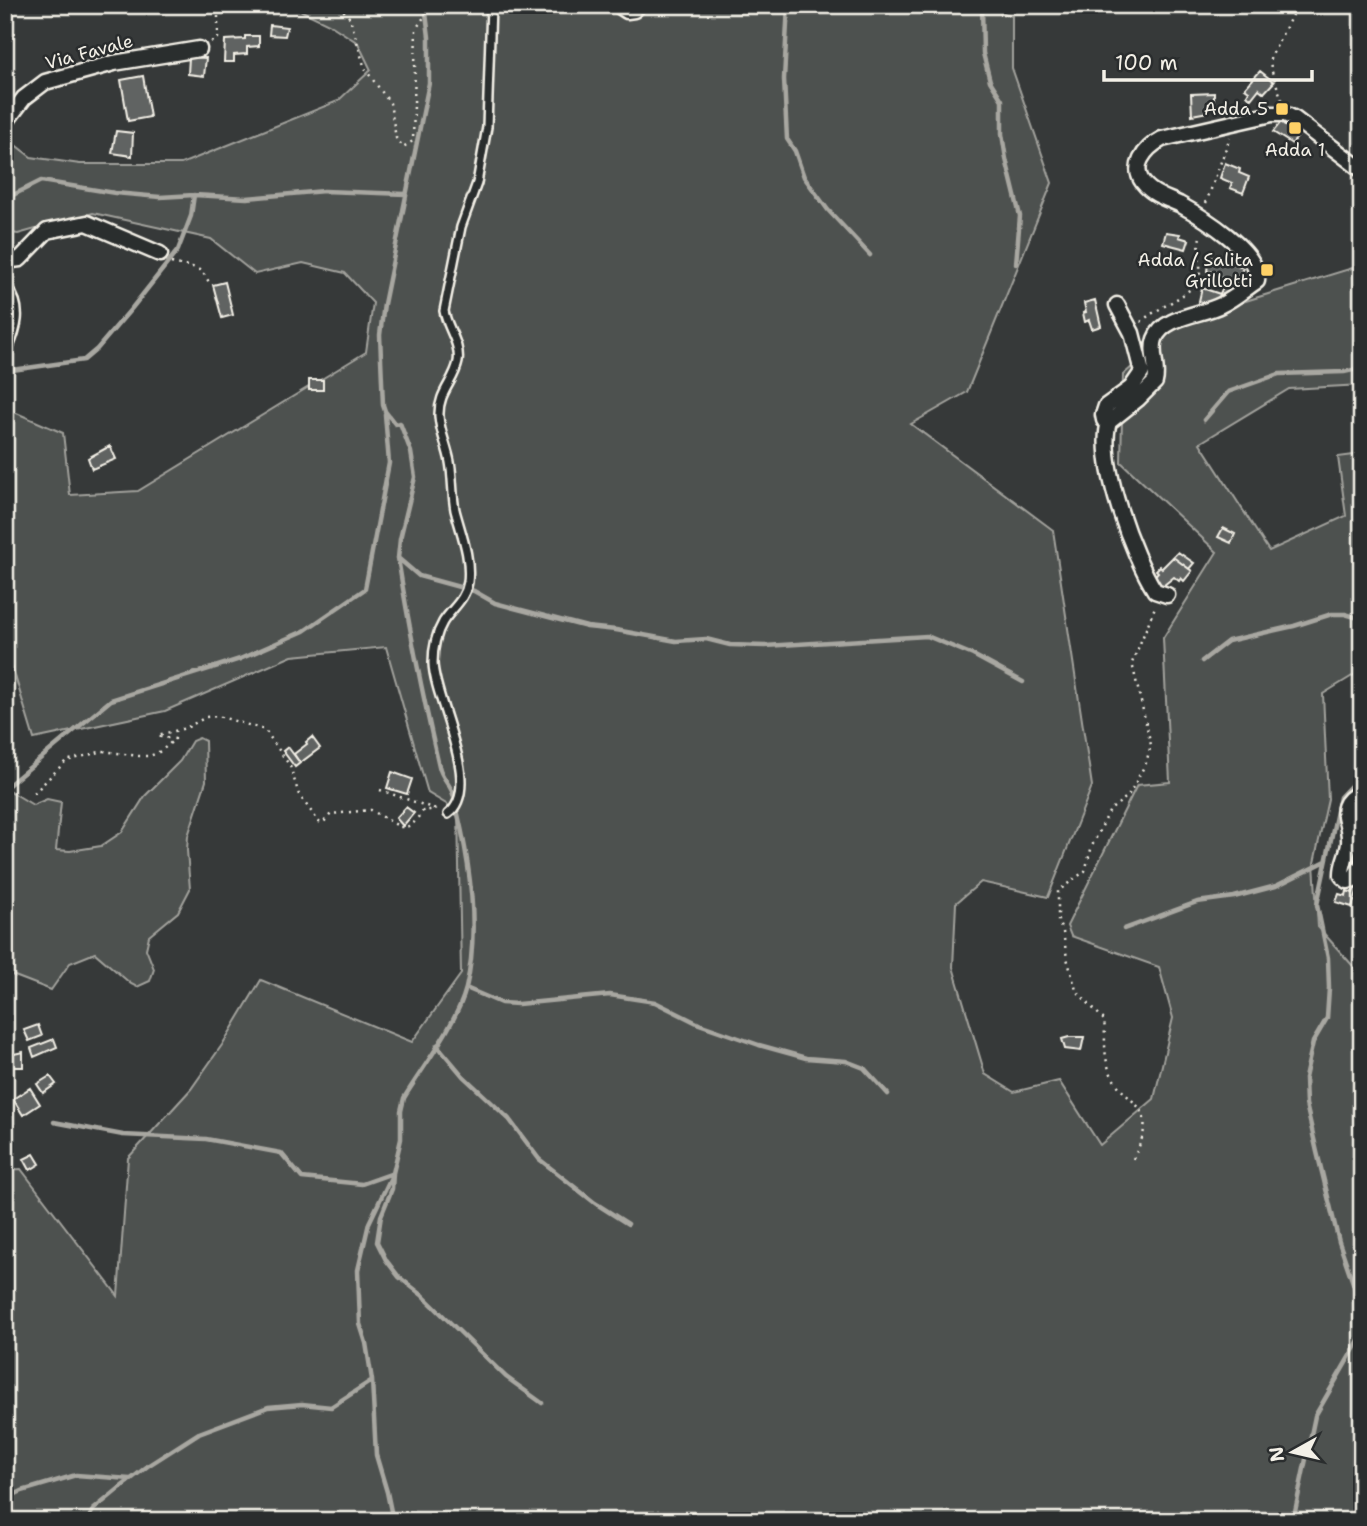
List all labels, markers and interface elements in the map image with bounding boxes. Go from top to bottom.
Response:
street label: Via Favale [42,29,136,75]
scale bar [1104,38,1313,82]
text: 100 m [1115,49,1178,77]
place label: Adda 5 [1204,97,1268,121]
marker: Adda 5 [1274,101,1290,117]
marker: Adda 1 [1287,120,1303,136]
place label: Adda 1 [1265,138,1325,162]
place label: Adda / Salita Grillotti [1138,248,1253,293]
marker: Adda / Salita Grillotti [1259,262,1275,278]
north arrow [1258,1418,1328,1488]
text: N [1263,1445,1290,1463]

